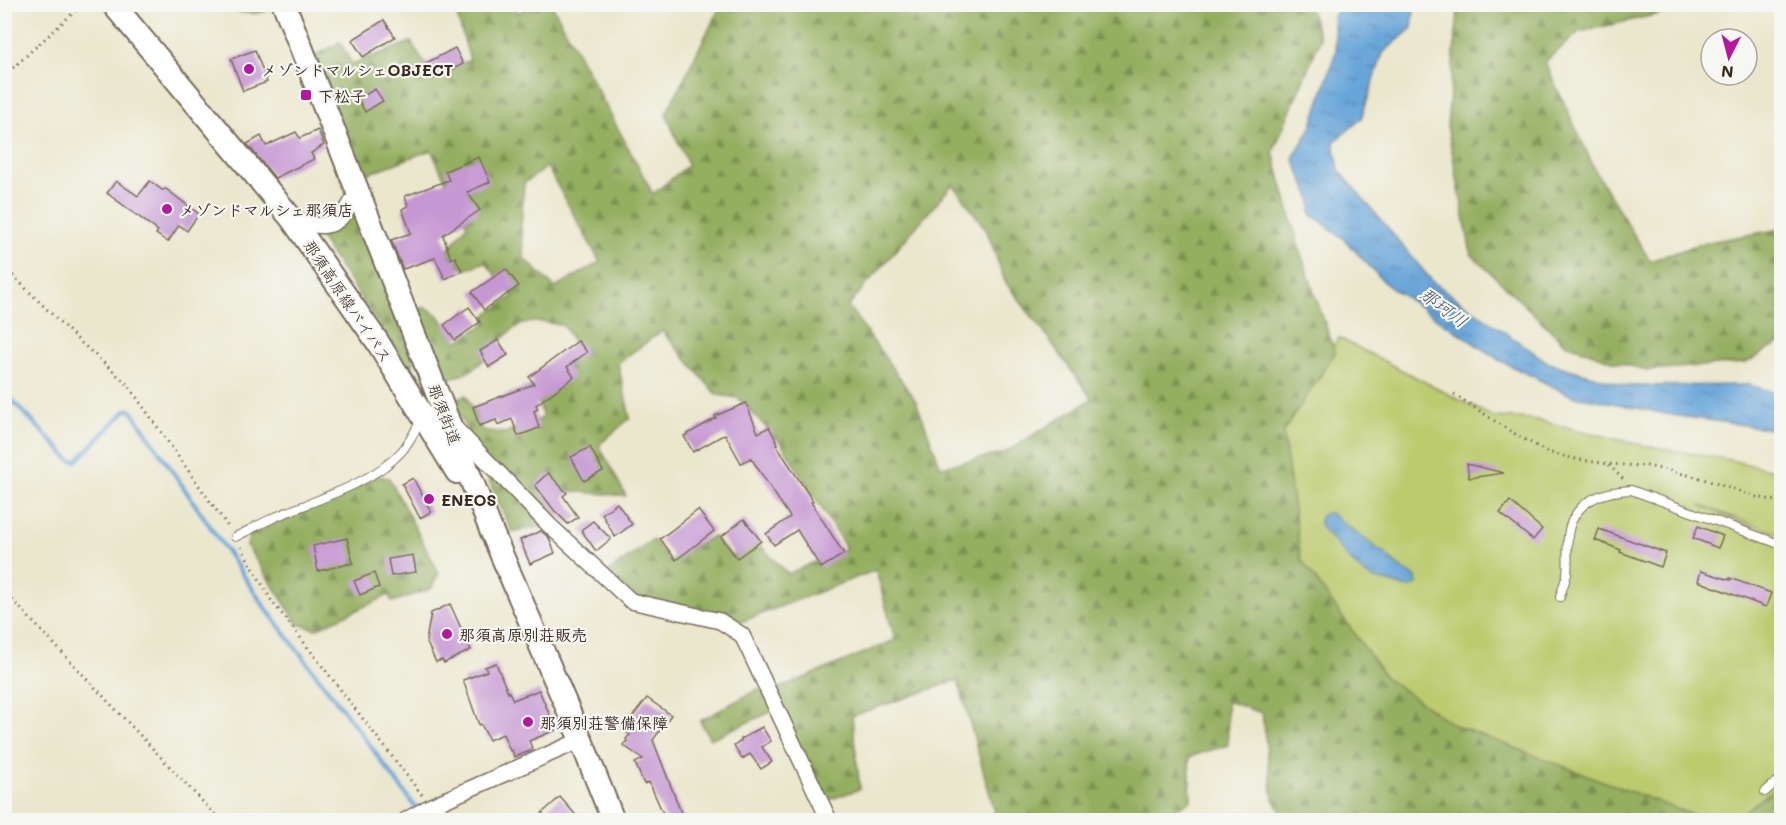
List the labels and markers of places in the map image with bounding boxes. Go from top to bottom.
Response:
place label: メゾンドマルシェOBJECT [261,59,453,80]
marker: メゾンドマルシェOBJECT [242,62,256,76]
place label: 下松子 [318,85,366,106]
marker: 下松子 [299,88,313,102]
place label: メゾンドマルシェ那須店 [179,199,353,220]
marker: メゾンドマルシェ那須店 [160,202,174,216]
place label: ENEOS [441,489,497,510]
marker: ENEOS [422,492,436,506]
place label: 那須高原別荘販売 [459,624,587,645]
marker: 那須高原別荘販売 [440,627,454,641]
place label: 那須別荘警備保障 [540,712,668,733]
marker: 那須別荘警備保障 [521,715,535,729]

